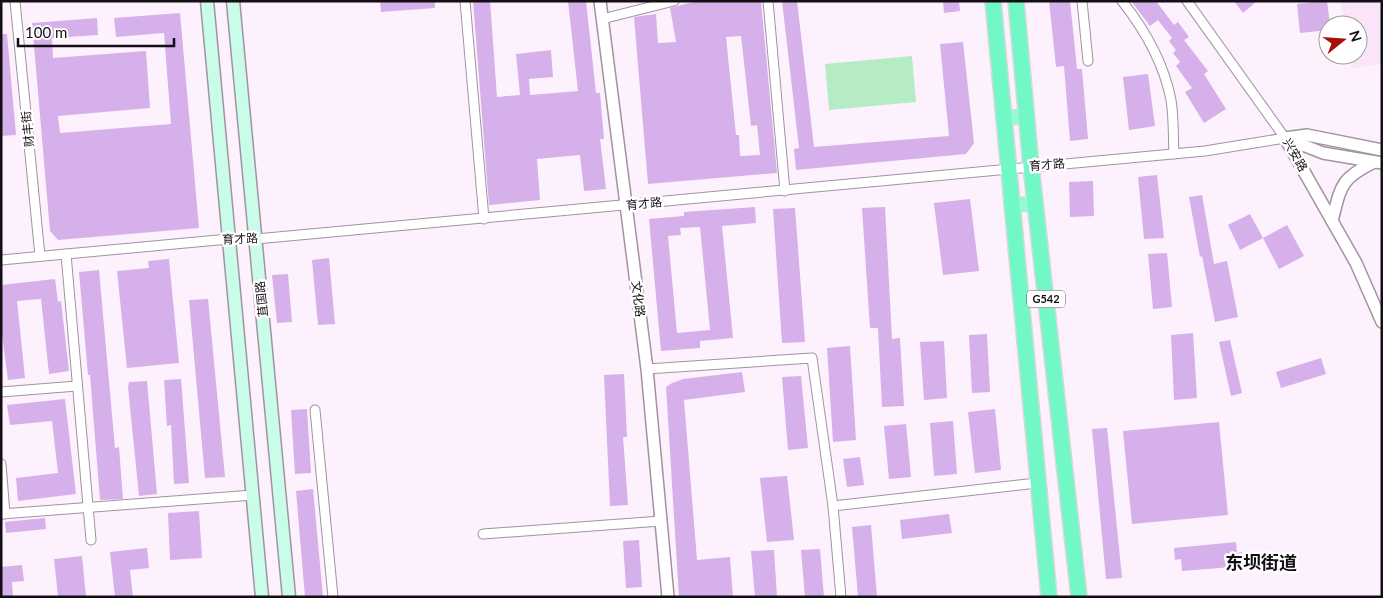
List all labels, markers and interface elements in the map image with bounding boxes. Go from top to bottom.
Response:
scale bar [18,15,174,47]
north arrow [1318,15,1368,65]
text: 100 m [25,23,67,41]
text: N [1346,28,1366,44]
street label: 财丰街 [18,110,37,148]
street label: 兴安路 [1280,135,1311,174]
street label: 育才路 [1028,155,1066,174]
street label: 育才路 [625,194,663,213]
street label: 育才路 [222,230,258,247]
street label: 苴国路 [252,280,271,318]
street label: 文化路 [629,280,648,318]
road number: G542 [1027,290,1065,308]
district label: 东坝街道 [1225,551,1297,573]

